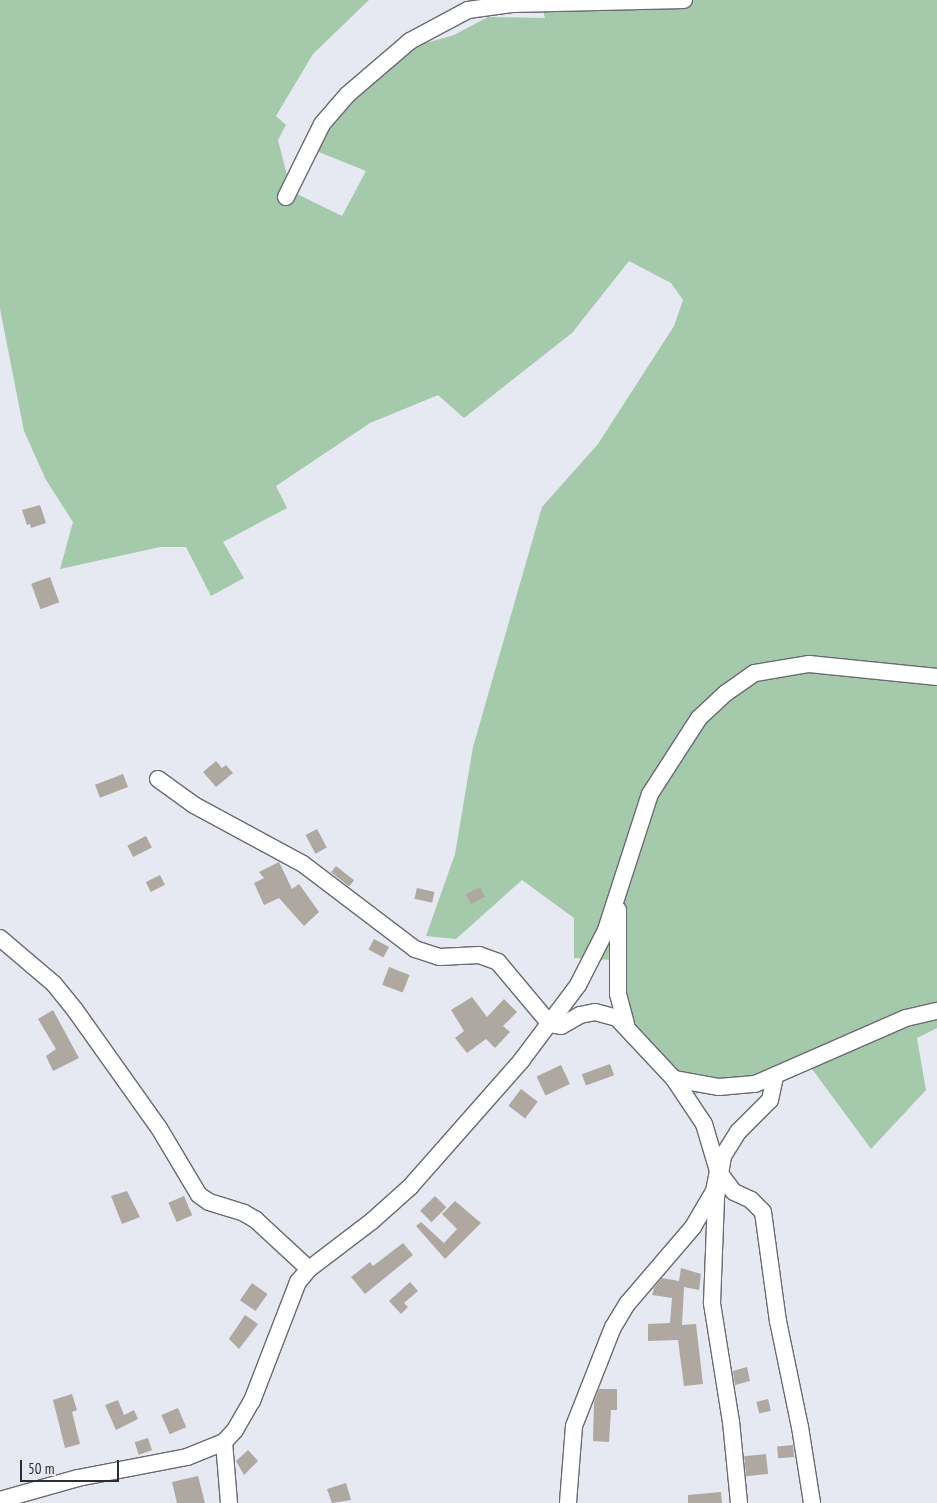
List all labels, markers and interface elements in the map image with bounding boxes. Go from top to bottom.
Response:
scale bar [22,1450,121,1482]
text: 50 m [28,1459,54,1478]

